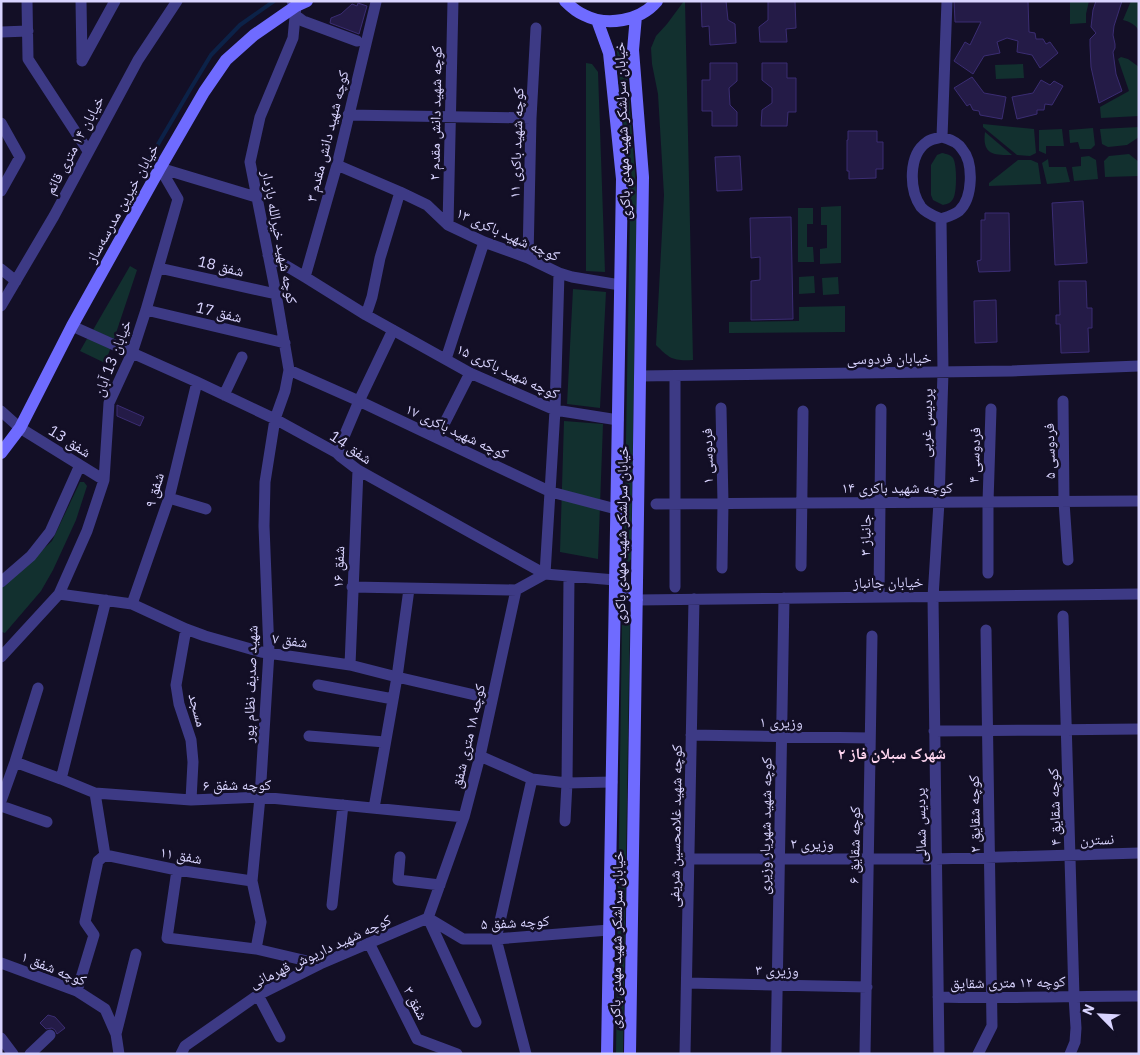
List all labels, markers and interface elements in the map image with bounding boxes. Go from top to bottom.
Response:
street label: خیابان سرلشکر شهید مهدی باکری [609,41,636,220]
street label: کوچه شهید دانش مقدم ۲ [424,45,447,181]
street label: کوچه شهید دانش مقدم ۳ [301,68,353,204]
street label: کوچه شهید باکری ۱۱ [505,87,528,199]
street label: خیابان ۱۴ متری قائم [40,92,109,198]
street label: خیابان خیرین مدرسه‌ساز [81,140,164,267]
street label: کوچه شهید خیرالله بازدار [258,168,302,305]
street label: کوچه شهید باکری ۱۳ [453,203,563,266]
street label: شفق 18 [196,251,246,282]
street label: شفق 17 [194,297,244,328]
street label: خیابان 13 آبان [89,316,136,399]
street label: کوچه شهید باکری ۱۵ [453,339,562,404]
street label: خیابان فردوسی [846,348,932,369]
street label: پردیس غربی [915,388,938,458]
street label: کوچه شهید باکری ۱۷ [402,399,511,464]
street label: شفق 13 [45,421,95,462]
street label: فردوسی ۵ [1039,423,1060,479]
street label: شفق 14 [326,426,376,469]
street label: فردوسی ۴ [964,427,985,483]
street label: فردوسی ۱ [697,428,718,484]
street label: خیابان سرلشکر شهید مهدی باکری [610,445,633,624]
street label: شفق ۹ [140,470,169,510]
street label: کوچه شهید باکری ۱۴ [841,478,953,498]
street label: جانباز ۳ [855,514,875,556]
street label: شفق ۱۶ [328,545,349,589]
street label: خیابان جانباز [852,572,924,593]
street label: شهید صدیف نظام پور [238,625,263,744]
street label: شفق ۷ [271,628,309,653]
street label: کوچه ۱۸ متری شفق [447,682,490,790]
street label: مسجد [184,691,212,729]
street label: وزیری ۱ [759,712,803,733]
district label: شهرک سبلان فاز ۲ [838,743,946,763]
street label: کوچه شهید غلامحسین شریفی [664,744,687,908]
street label: کوچه شهید شهریار وزیری [754,757,777,895]
street label: کوچه شقایق ۴ [1043,768,1066,846]
street label: کوچه شفق ۶ [203,775,271,795]
street label: کوچه شقایق ۲ [964,775,985,853]
street label: پردیس شمالی [910,787,931,863]
street label: کوچه شقایق ۶ [844,806,865,884]
street label: نسترن [1080,829,1115,850]
street label: وزیری ۲ [790,834,834,854]
street label: شفق ۱۱ [158,842,204,869]
street label: خیابان سرلشکر شهید مهدی باکری [605,850,628,1029]
street label: کوچه شهید داریوش قهرمانی [246,910,394,993]
street label: کوچه شفق ۵ [480,911,550,934]
street label: کوچه شفق ۱ [18,946,89,991]
street label: وزیری ۳ [755,960,799,981]
street label: کوچه ۱۲ متری شقایق [950,971,1066,994]
street label: شفق ۳ [399,983,433,1024]
north arrow [1075,990,1125,1040]
text: N [1078,1001,1098,1018]

